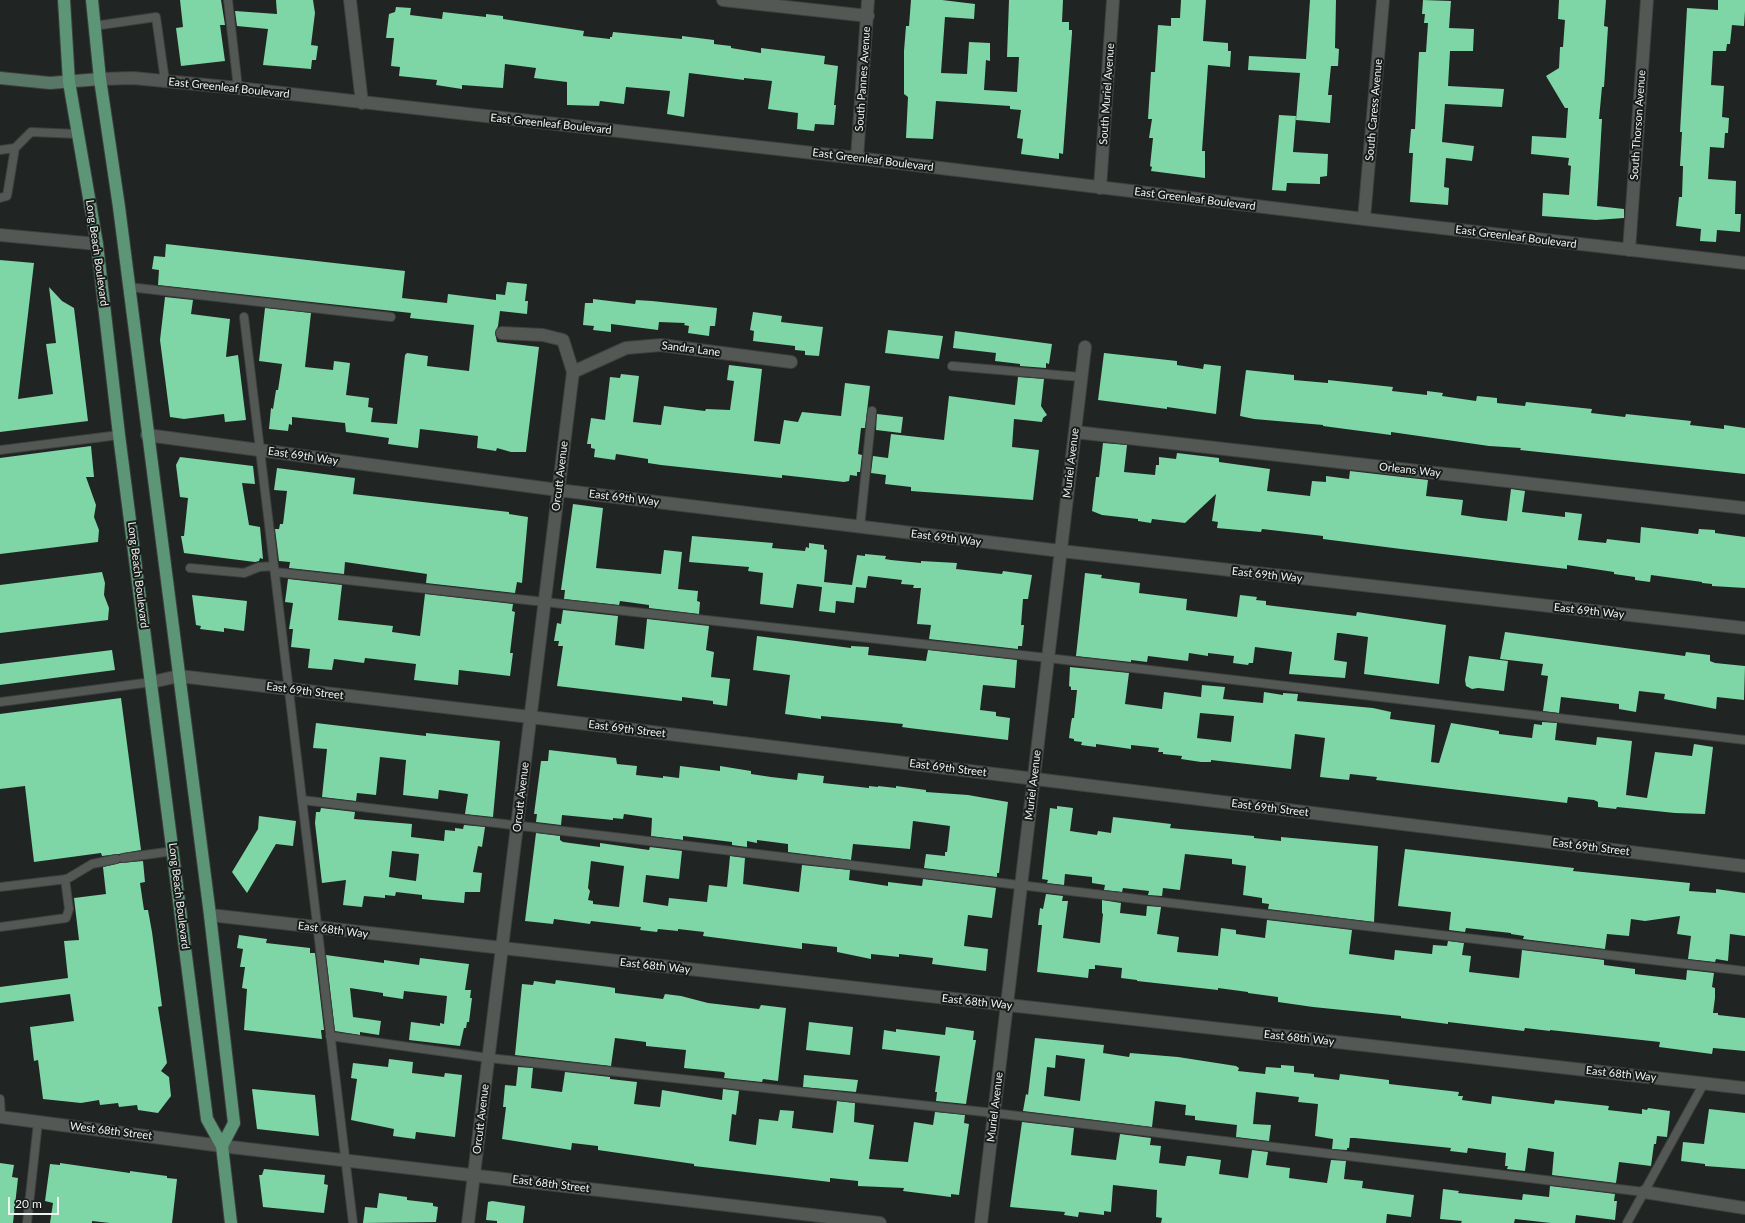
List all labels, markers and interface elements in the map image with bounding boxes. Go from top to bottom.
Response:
street label: South Pannes Avenue [853,26,873,132]
street label: South Muriel Avenue [1097,43,1117,145]
street label: South Caress Avenue [1363,58,1385,162]
street label: South Thorson Avenue [1628,70,1648,180]
street label: East Greenleaf Boulevard [168,75,290,101]
street label: East Greenleaf Boulevard [490,111,612,137]
street label: East Greenleaf Boulevard [812,146,934,174]
street label: East Greenleaf Boulevard [1134,185,1256,213]
street label: Long Beach Boulevard [83,199,111,307]
street label: East Greenleaf Boulevard [1455,223,1577,251]
street label: Sandra Lane [661,339,721,359]
street label: Muriel Avenue [1060,427,1082,499]
street label: Orcutt Avenue [549,440,571,512]
street label: East 69th Way [267,445,339,467]
street label: Orleans Way [1378,460,1442,480]
street label: East 69th Way [588,487,660,509]
street label: Long Beach Boulevard [125,521,151,629]
street label: East 69th Way [910,527,982,549]
street label: East 69th Way [1231,565,1303,585]
street label: East 69th Way [1553,601,1625,621]
street label: East 69th Street [266,680,344,702]
street label: East 69th Street [588,718,666,740]
street label: Muriel Avenue [1022,749,1044,821]
street label: East 69th Street [909,757,987,779]
street label: Orcutt Avenue [510,761,532,833]
street label: East 69th Street [1231,797,1309,819]
street label: East 69th Street [1552,836,1630,858]
street label: Long Beach Boulevard [166,842,192,950]
street label: East 68th Way [297,919,369,941]
street label: East 68th Way [619,956,691,976]
street label: East 68th Way [941,992,1013,1012]
street label: East 68th Way [1263,1028,1335,1048]
street label: East 68th Way [1585,1064,1657,1084]
street label: Muriel Avenue [984,1071,1006,1143]
street label: Orcutt Avenue [470,1083,492,1155]
street label: West 68th Street [69,1119,153,1143]
street label: East 68th Street [512,1173,590,1195]
scale bar [10,1189,61,1215]
text: 20 m [15,1196,42,1211]

